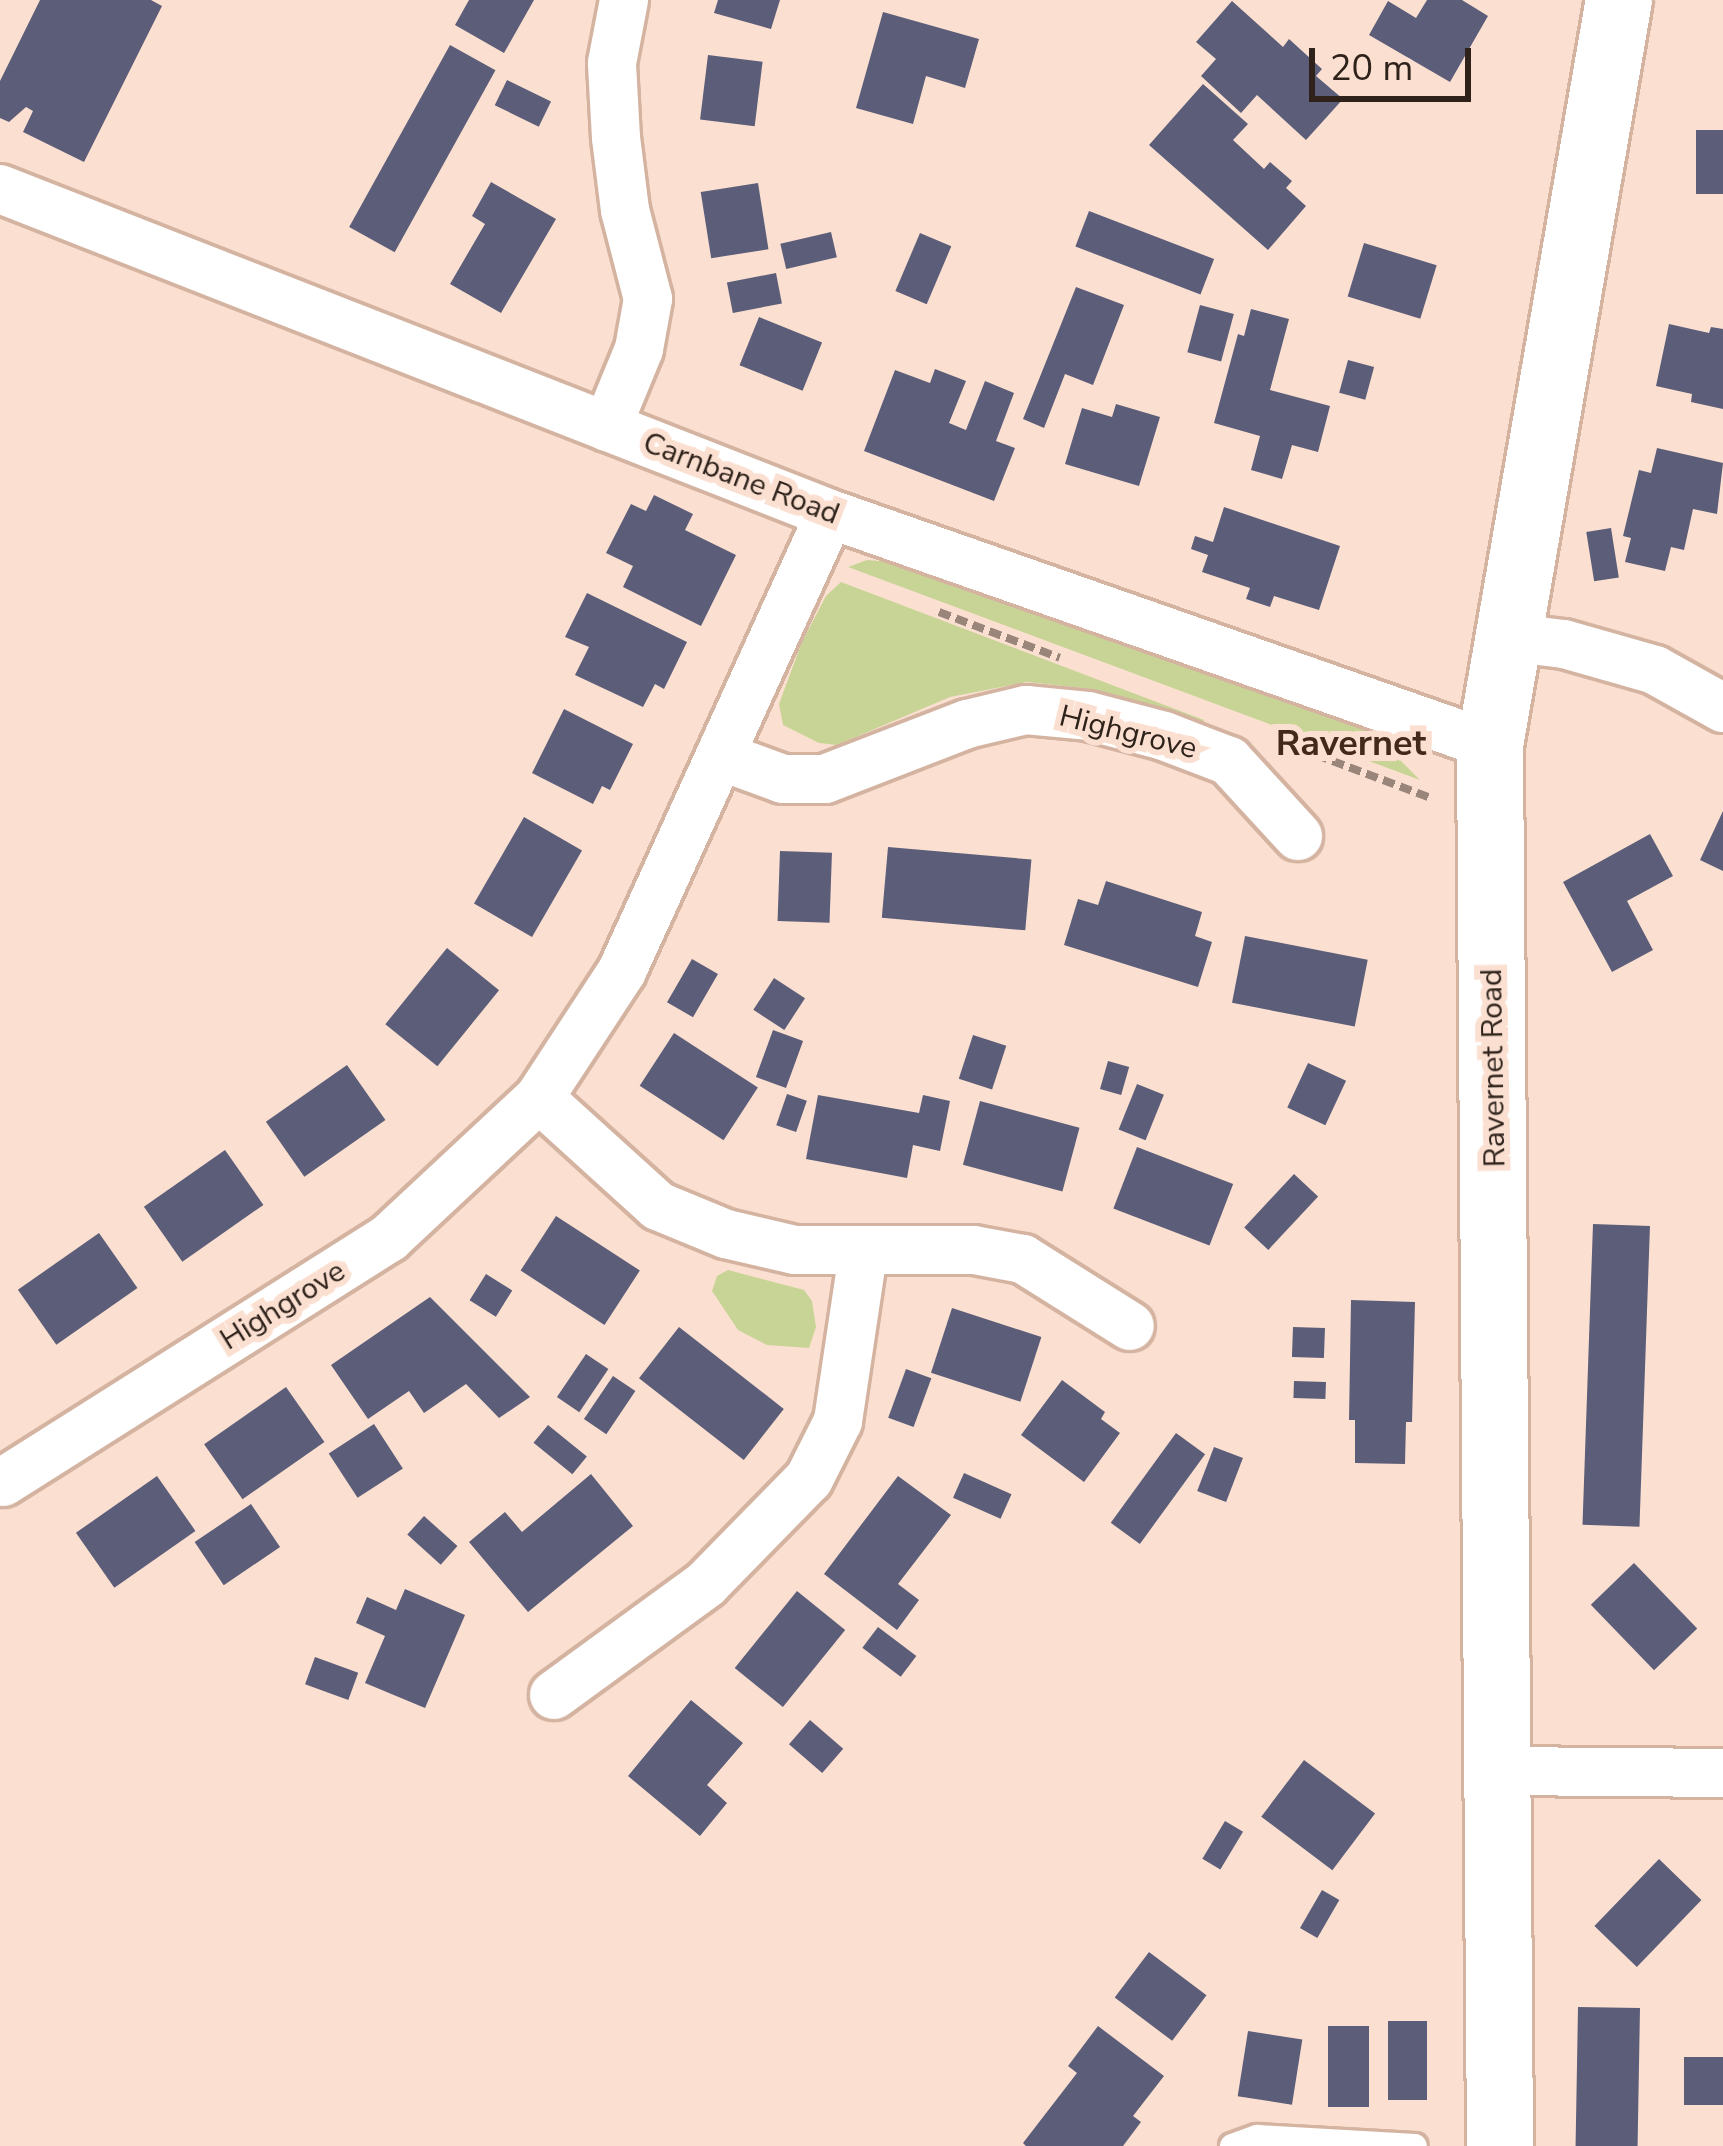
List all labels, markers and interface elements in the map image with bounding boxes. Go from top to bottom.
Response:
scale bar [1315,24,1477,98]
text: 20 m [1330,44,1413,93]
street label: Carnbane Road [638,425,844,533]
street label: Highgrove [1056,699,1200,767]
district label: Ravernet [1276,722,1426,766]
street label: Ravernet Road [1474,968,1514,1168]
street label: Highgrove [214,1254,352,1358]

